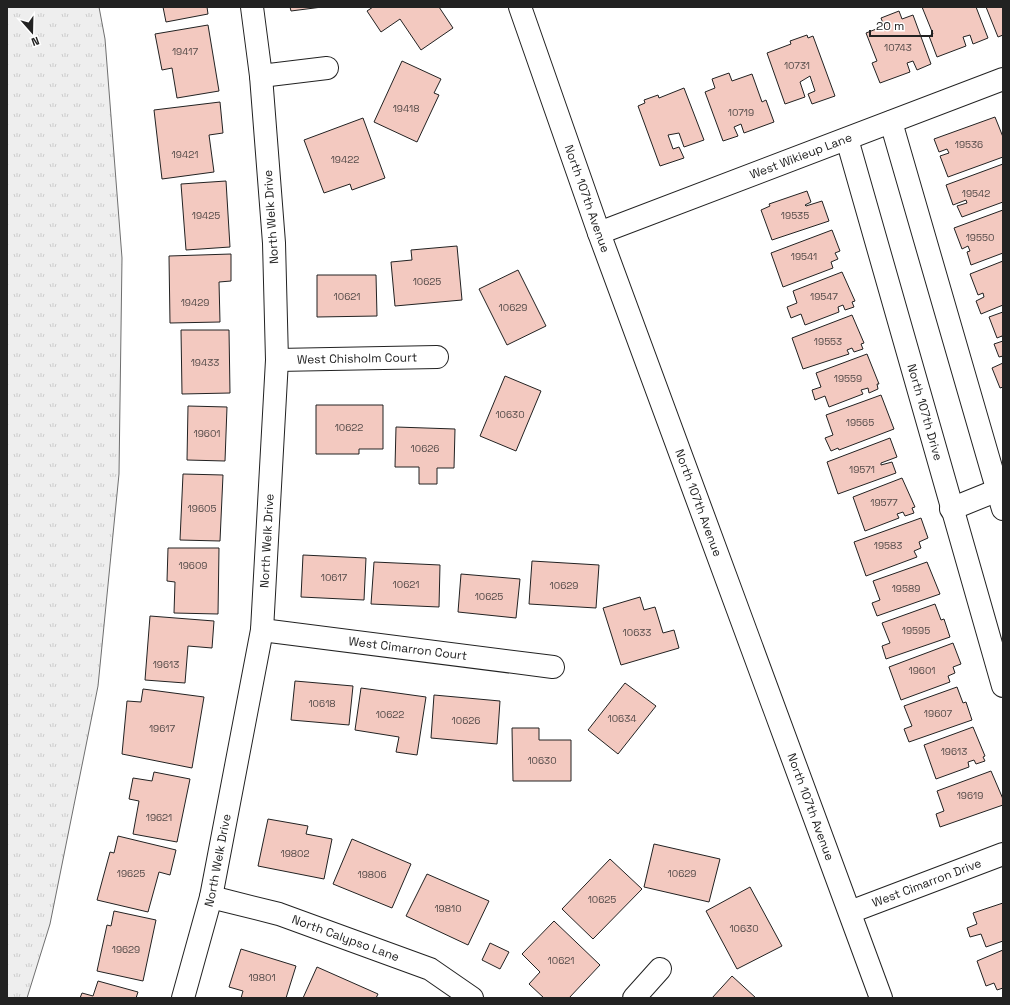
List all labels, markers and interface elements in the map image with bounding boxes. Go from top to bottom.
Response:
north arrow [12,12,52,52]
scale bar [870,12,932,38]
text: 20 m [876,18,904,34]
text: N [30,34,41,49]
house number: 10743 [884,41,912,54]
house number: 19417 [172,45,198,58]
house number: 10731 [784,59,810,72]
house number: 19418 [393,102,419,115]
house number: 10719 [728,106,754,119]
street label: West Wikieup Lane [747,129,854,183]
house number: 19536 [955,138,983,151]
street label: North 107th Avenue [561,142,614,255]
house number: 19421 [172,148,198,161]
house number: 19422 [331,153,359,166]
street label: North Welk Drive [260,169,282,265]
house number: 19542 [962,187,990,200]
house number: 19425 [192,209,220,222]
house number: 19535 [781,209,809,222]
house number: 19550 [966,231,994,244]
house number: 19541 [791,250,817,263]
house number: 10625 [413,275,441,288]
house number: 10621 [334,290,360,303]
house number: 19547 [810,290,838,303]
house number: 19429 [181,296,209,309]
house number: 10629 [499,301,527,314]
house number: 19553 [814,335,842,348]
street label: West Chisholm Court [297,349,417,368]
house number: 19433 [191,356,219,369]
street label: North 107th Drive [903,362,946,462]
house number: 19559 [834,372,862,385]
house number: 10630 [495,408,525,421]
house number: 19565 [846,416,874,429]
house number: 10622 [335,421,363,434]
house number: 19601 [193,427,221,440]
house number: 10626 [411,442,439,455]
street label: North 107th Avenue [671,447,726,559]
house number: 19571 [849,463,875,476]
street label: North Welk Drive [256,493,278,588]
house number: 19577 [870,496,898,509]
house number: 19605 [188,502,216,515]
house number: 19583 [874,539,902,552]
house number: 19609 [179,559,207,572]
house number: 10617 [321,571,348,584]
house number: 10621 [393,578,419,591]
house number: 10629 [550,579,578,592]
house number: 19589 [892,582,920,595]
house number: 10625 [475,590,503,603]
house number: 19595 [902,624,930,637]
house number: 10633 [623,626,651,639]
street label: West Cimarron Court [348,633,468,664]
house number: 19613 [153,658,179,671]
house number: 19601 [908,664,936,677]
house number: 10618 [308,697,336,710]
house number: 19607 [924,707,953,720]
house number: 10622 [376,708,404,721]
house number: 10634 [608,712,637,725]
house number: 10626 [452,714,480,727]
house number: 19617 [149,722,175,735]
house number: 19613 [941,745,967,758]
street label: North 107th Avenue [783,751,838,863]
house number: 10630 [527,754,557,767]
house number: 19619 [957,789,983,802]
house number: 19621 [146,811,172,824]
street label: North Welk Drive [201,813,235,909]
house number: 19802 [281,847,309,860]
street label: West Cimarron Drive [870,855,984,911]
house number: 19625 [117,867,145,880]
house number: 10629 [668,867,696,880]
house number: 19806 [357,868,387,881]
house number: 10625 [588,893,616,906]
house number: 19810 [434,902,462,915]
street label: North Calypso Lane [290,911,402,965]
house number: 10630 [729,922,759,935]
house number: 19629 [112,943,140,956]
house number: 10621 [548,954,574,967]
house number: 19801 [248,971,276,984]

